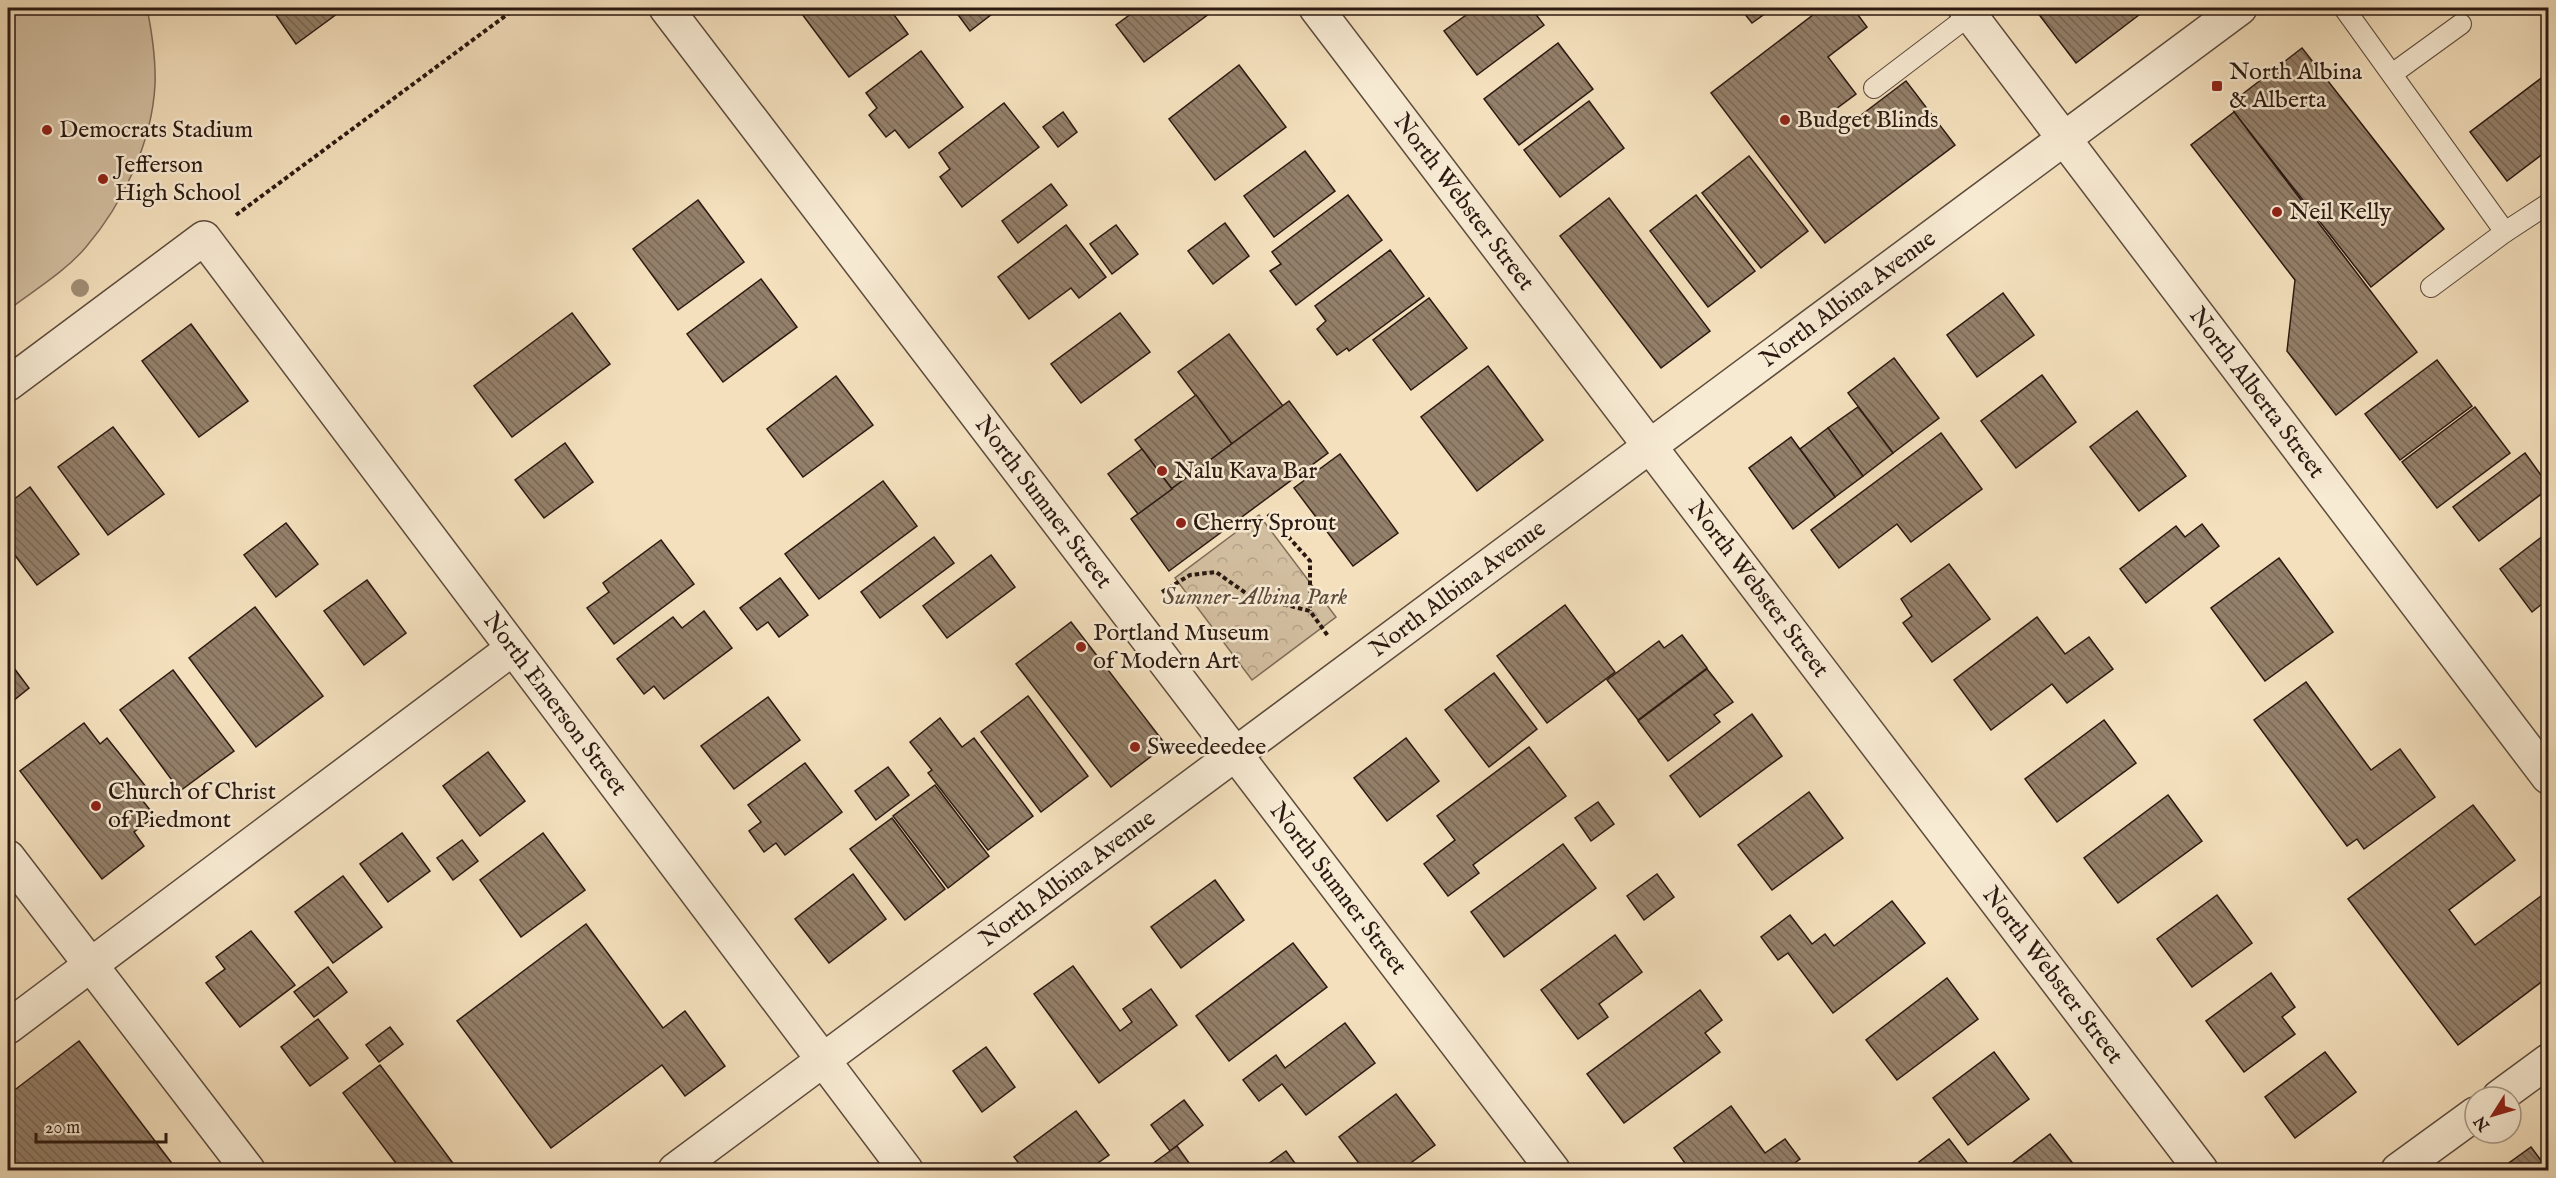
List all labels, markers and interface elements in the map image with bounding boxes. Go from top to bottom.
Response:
place label: North Albina & Alberta [2229,57,2363,116]
marker: North Albina & Alberta [2210,79,2224,93]
place label: Budget Blinds [1797,105,1939,136]
street label: North Webster Street [1386,107,1541,297]
marker: Budget Blinds [1778,113,1792,127]
place label: Democrats Stadium [59,115,253,146]
marker: Democrats Stadium [40,123,54,137]
place label: Jefferson High School [112,150,241,209]
marker: Jefferson High School [96,172,110,186]
place label: Neil Kelly [2289,197,2392,228]
marker: Neil Kelly [2270,205,2284,219]
street label: North Albina Avenue [1754,223,1942,375]
street label: North Alberta Street [2182,301,2332,485]
street label: North Sumner Street [968,410,1119,595]
place label: Nalu Kava Bar [1174,456,1317,487]
marker: Nalu Kava Bar [1155,464,1169,478]
street label: North Webster Street [1681,494,1836,684]
place label: Cherry Sprout [1193,508,1336,539]
street label: North Albina Avenue [1364,513,1552,664]
marker: Cherry Sprout [1174,516,1188,530]
park label: Sumner-Albina Park [1163,582,1348,613]
street label: North Emerson Street [476,606,634,802]
place label: Portland Museum of Modern Art [1093,618,1269,677]
marker: Portland Museum of Modern Art [1074,640,1088,654]
place label: Sweedeedee [1147,732,1266,763]
marker: Sweedeedee [1128,740,1142,754]
place label: Church of Christ of Piedmont [108,777,276,836]
street label: North Sumner Street [1263,796,1414,981]
marker: Church of Christ of Piedmont [89,799,103,813]
street label: North Albina Avenue [973,803,1162,954]
street label: North Webster Street [1975,880,2130,1070]
north arrow [2463,1085,2523,1145]
scale bar [36,1106,166,1144]
text: N [2470,1111,2495,1135]
text: 20 m [45,1117,80,1140]

